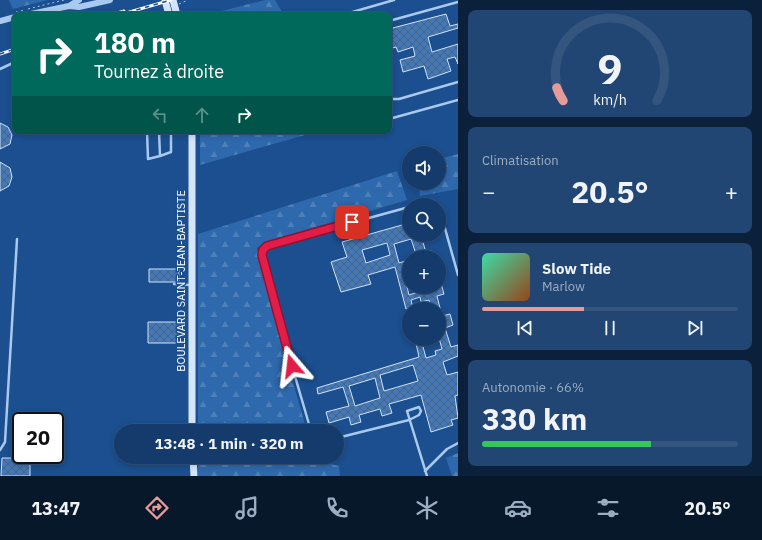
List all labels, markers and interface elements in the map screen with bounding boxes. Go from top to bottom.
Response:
text: 180 m [94,24,176,61]
icon: right [28,28,80,80]
text: 9 [598,41,622,95]
text: Tournez à droite [94,60,224,83]
text: km/h [593,90,627,109]
icon: left [149,104,171,126]
icon: ahead [191,104,213,126]
icon: right [233,104,255,126]
map controls [402,146,446,346]
button: sound [402,146,446,190]
text: Climatisation [482,152,559,169]
text: 20.5° [571,172,649,211]
text: − [482,177,495,206]
text: + [725,177,738,206]
street label: BOULEVARD SAINT-JEAN-BAPTISTE [174,190,188,372]
button: search [402,198,446,242]
pin [335,205,369,239]
icon: arrive [341,211,363,233]
button: + [402,250,446,294]
text: Slow Tide [542,259,611,278]
text: Marlow [542,278,585,295]
button: − [402,302,446,346]
icon: previous [514,317,536,339]
icon: pause [599,317,621,339]
icon: next [684,317,706,339]
position arrow [271,345,313,387]
text: Autonomie · 66% [482,379,584,396]
text: 330 km [482,399,587,438]
speed limit sign: 20 [12,412,64,464]
text: 13:48 · 1 min · 320 m [155,434,303,453]
icon: directions [143,494,171,522]
icon: music [233,494,261,522]
icon: phone [323,494,351,522]
icon: climate [413,494,441,522]
icon: car [504,494,532,522]
icon: filters [594,494,622,522]
text: 13:47 [31,497,80,520]
text: 20.5° [684,497,731,520]

